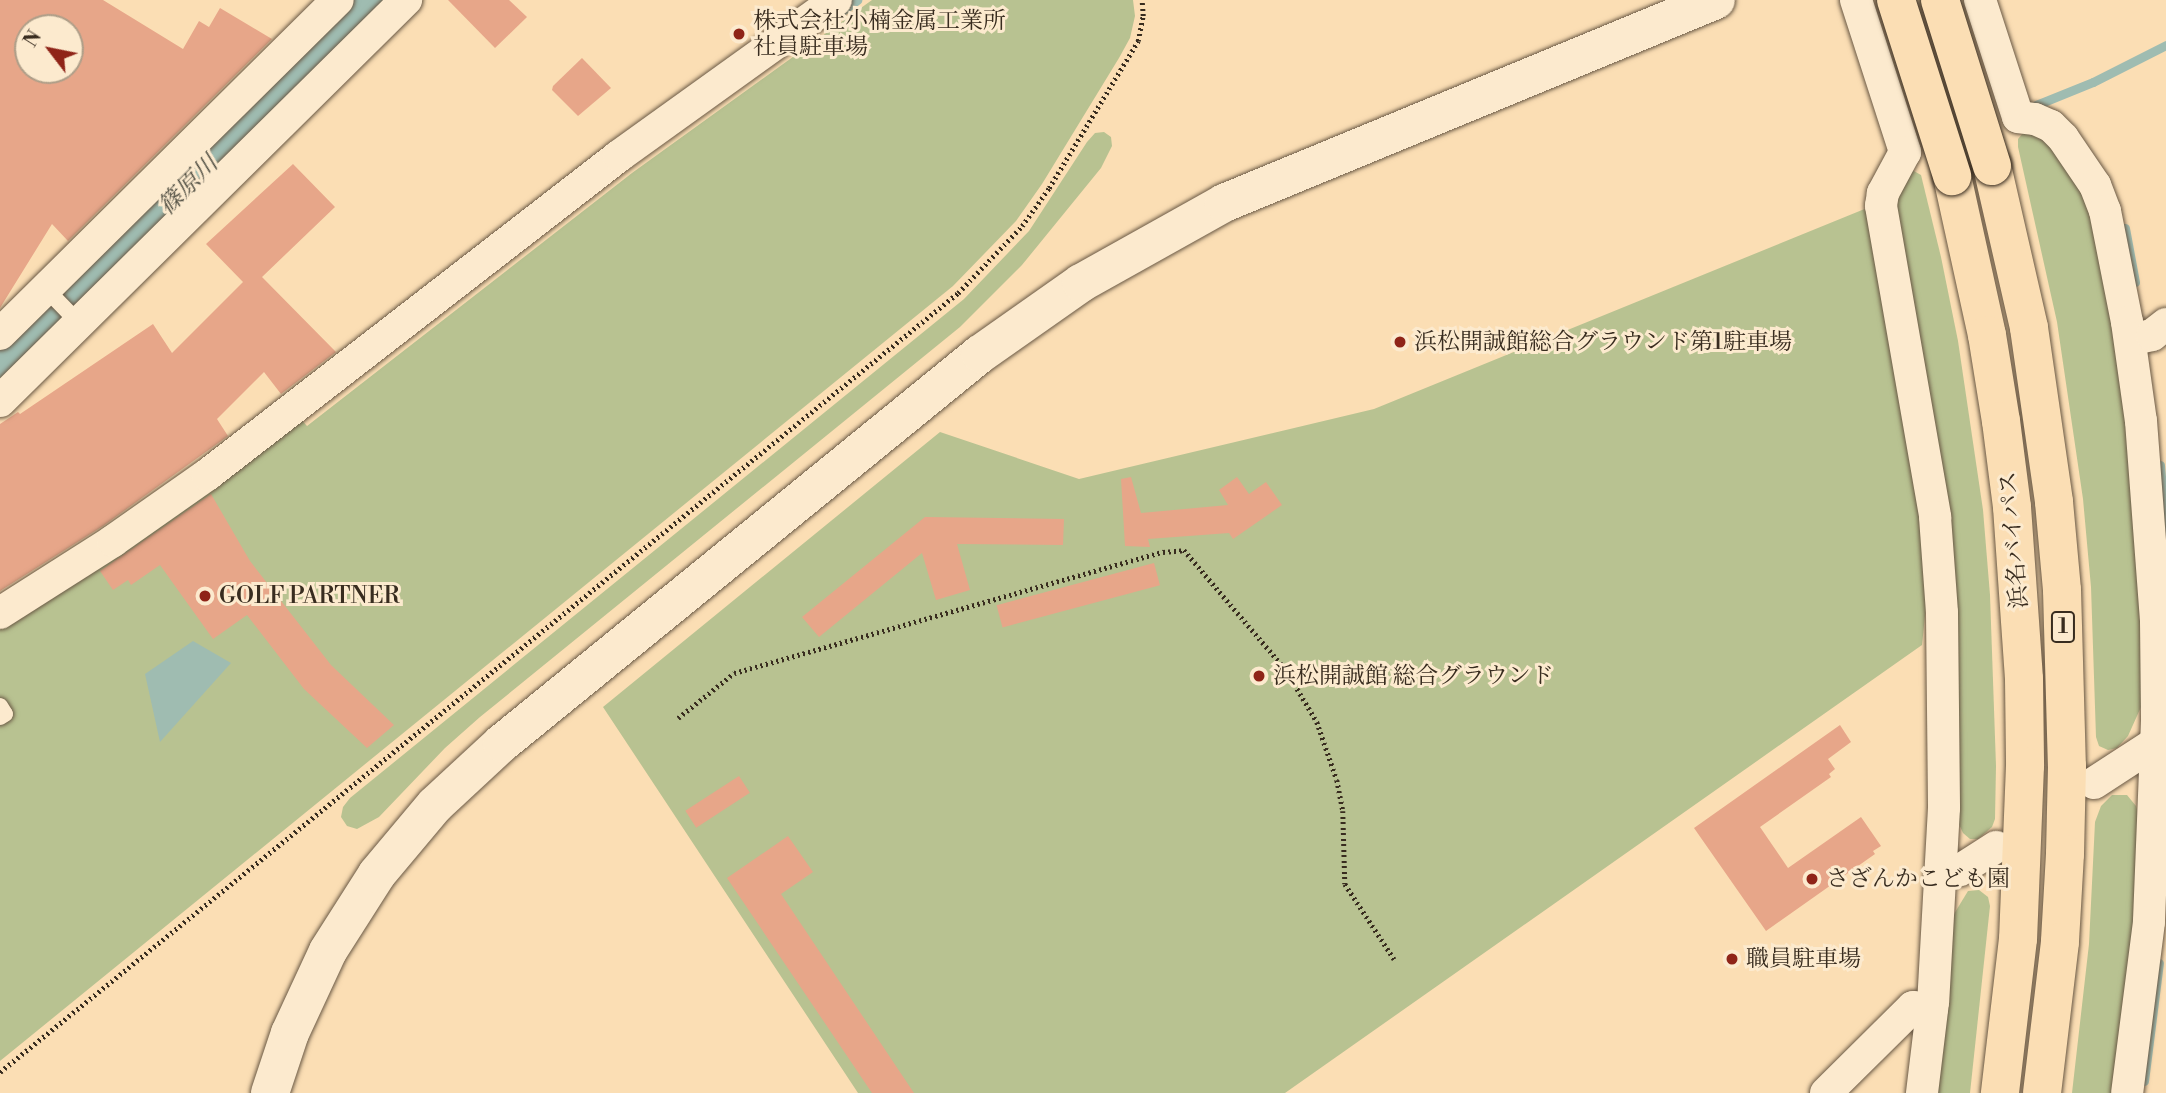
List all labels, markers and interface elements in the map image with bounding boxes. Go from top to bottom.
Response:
place label: 株式会社小楠金属工業所 社員駐車場 [753,7,1006,61]
north arrow [14,14,84,84]
text: N [19,26,47,52]
marker: 株式会社小楠金属工業所 社員駐車場 [731,26,747,42]
water label: 篠原川 [153,150,225,222]
place label: 浜松開誠館総合グラウンド第1駐車場 [1414,328,1792,356]
marker: 浜松開誠館総合グラウンド第1駐車場 [1392,334,1408,350]
street label: 浜名バイパス [1994,470,2034,610]
place label: GOLF PARTNER [219,582,399,610]
marker: GOLF PARTNER [197,588,213,604]
road number: 1 [2051,610,2075,644]
place label: 浜松開誠館 総合グラウンド [1273,662,1554,690]
marker: 浜松開誠館 総合グラウンド [1251,668,1267,684]
place label: さざんかこども園 [1826,865,2010,893]
marker: さざんかこども園 [1804,871,1820,887]
place label: 職員駐車場 [1746,945,1861,973]
marker: 職員駐車場 [1724,951,1740,967]

